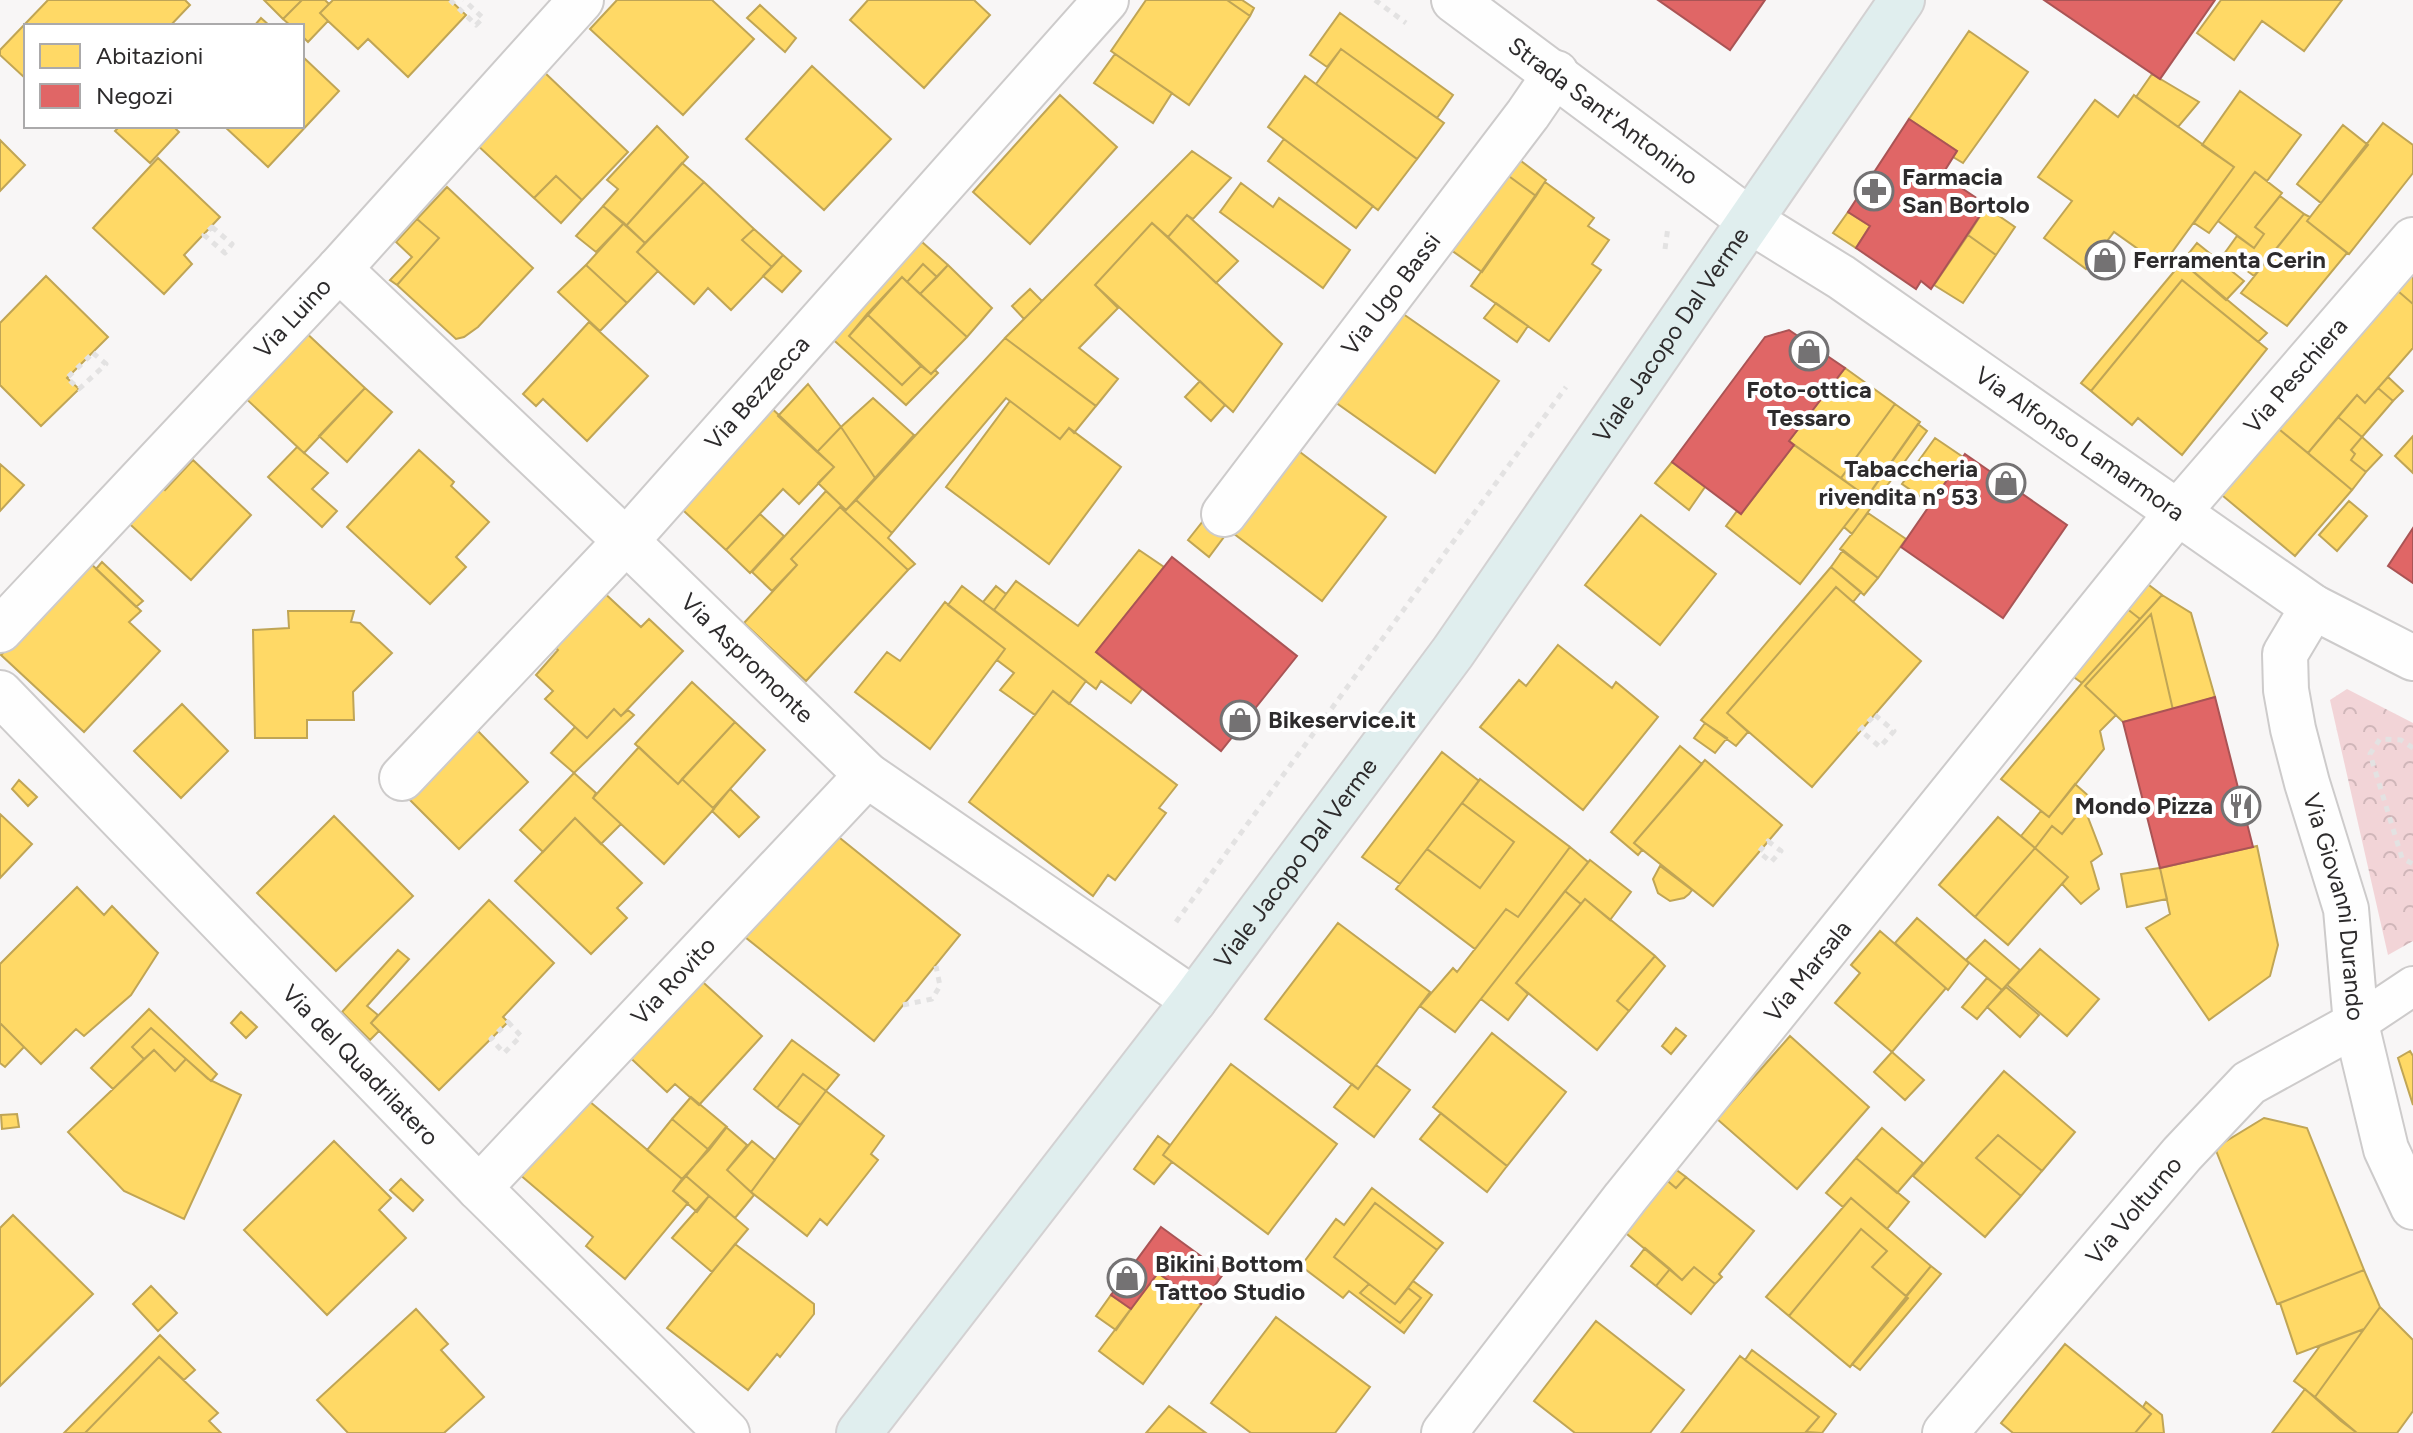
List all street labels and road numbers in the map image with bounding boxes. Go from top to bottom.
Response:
street label: Strada Sant'Antonino [1503,30,1704,191]
street label: Viale Jacopo Dal Verme [1587,222,1755,448]
street label: Via Ugo Bassi [1335,227,1446,361]
street label: Via Luino [248,272,337,364]
street label: Via Peschiera [2237,311,2353,439]
street label: Via Bezzecca [699,329,815,456]
street label: Via Alfonso Lamarmora [1970,360,2191,527]
street label: Via Aspromonte [675,587,820,729]
street label: Viale Jacopo Dal Verme [1208,752,1383,974]
street label: Via Giovanni Durando [2297,790,2371,1022]
street label: Via Marsala [1758,914,1857,1027]
street label: Via Rovito [625,931,721,1031]
street label: Via del Quadrilatero [276,978,445,1151]
street label: Via Volturno [2079,1150,2188,1270]

